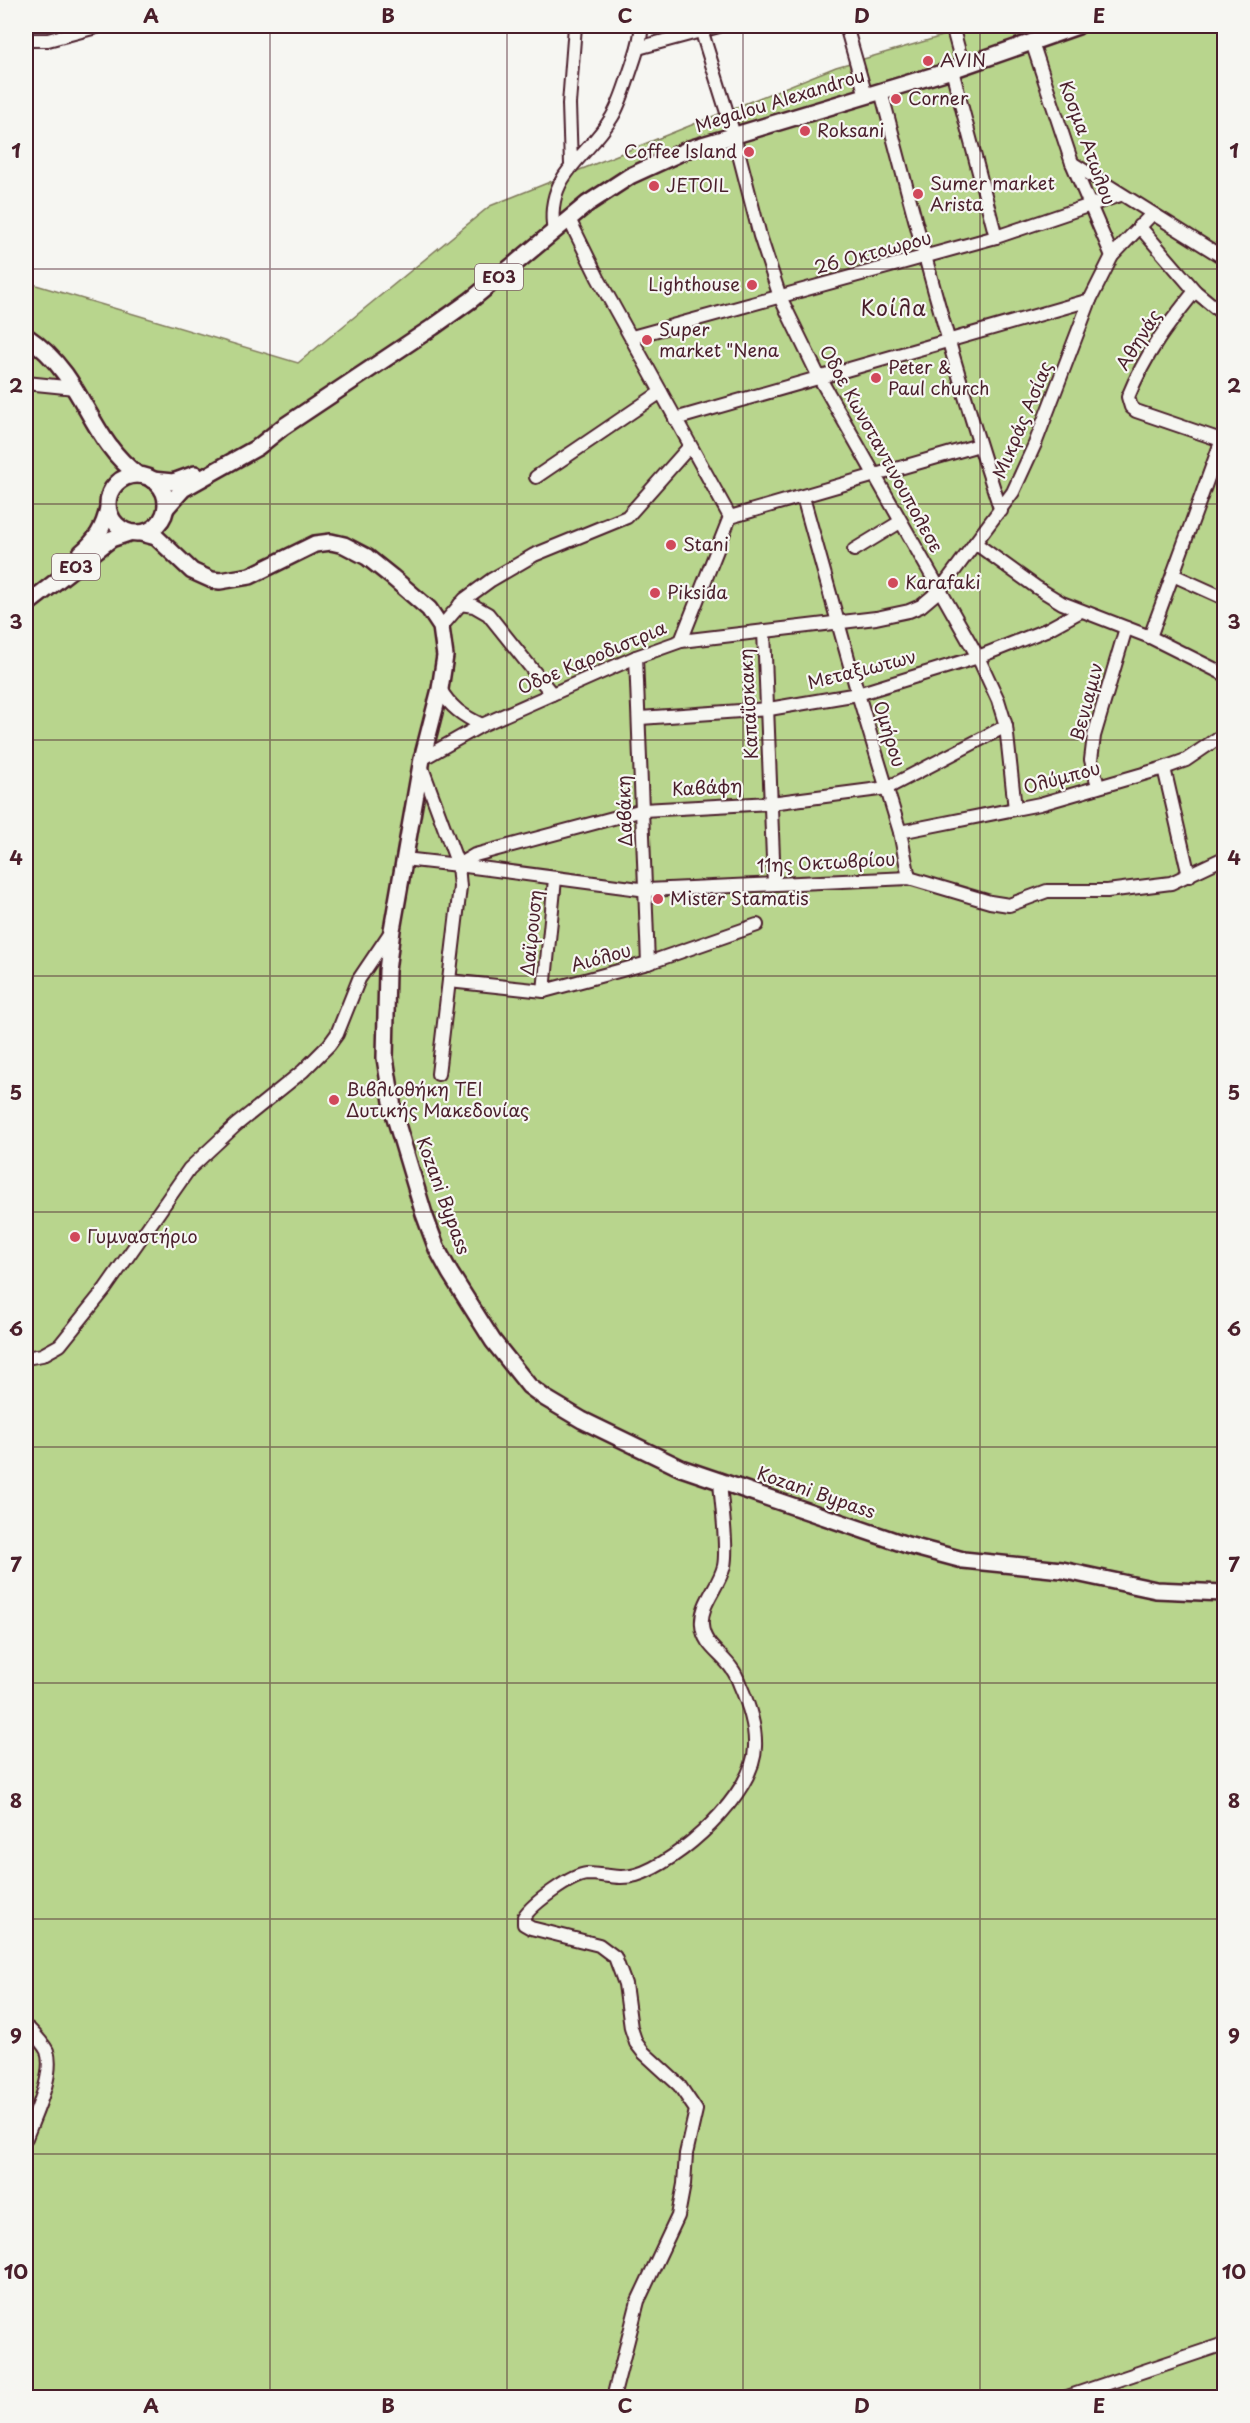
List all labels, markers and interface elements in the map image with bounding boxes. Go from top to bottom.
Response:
text: A [143,0,159,30]
text: B [381,0,395,30]
text: C [617,0,633,30]
text: D [854,0,870,30]
text: E [1093,0,1105,30]
place label: AVIN [940,46,986,73]
marker: AVIN [921,54,935,68]
street label: Megalou Alexandrou [691,61,868,138]
street label: Κοσμα Ατωλου [1053,77,1123,208]
place label: Corner [908,84,969,111]
marker: Corner [889,92,903,106]
place label: Roksani [817,116,884,143]
marker: Roksani [798,124,812,138]
text: 1 [11,135,21,165]
text: 1 [1229,135,1239,165]
place label: Coffee Island [624,137,737,164]
marker: Coffee Island [742,145,756,159]
place label: Sumer market Arista [930,169,1055,217]
place label: JETOIL [666,171,729,198]
marker: JETOIL [647,179,661,193]
marker: Sumer market Arista [911,187,925,201]
street label: 26 Οκτοωρου [811,223,934,280]
road number: ΕΟ3 [475,264,523,290]
place label: Lighthouse [648,270,740,297]
marker: Lighthouse [745,278,759,292]
district label: Κοίλα [860,291,928,323]
street label: Αθηνάς [1108,304,1167,375]
place label: Super market "Nena [659,315,780,363]
marker: Super market "Nena [640,333,654,347]
street label: Oδοε Κωνσταντινουπολεσε [814,340,951,557]
place label: Peter & Paul church [888,353,989,401]
street label: Μικράς Ασίας [985,357,1059,482]
text: 2 [9,370,23,400]
text: 2 [1227,370,1241,400]
marker: Peter & Paul church [869,371,883,385]
place label: Stani [683,530,729,557]
marker: Stani [664,538,678,552]
road number: ΕΟ3 [52,554,100,580]
place label: Karafaki [905,568,981,595]
marker: Karafaki [886,576,900,590]
place label: Piksida [667,578,728,605]
marker: Piksida [648,586,662,600]
text: 3 [9,606,23,636]
text: 3 [1227,606,1241,636]
street label: Oδοε Καροδιστρια [513,613,670,700]
street label: Μεταξιωτων [804,642,919,695]
street label: Καπαΐσκακη [731,648,764,760]
street label: Βενιαμιν [1062,659,1109,744]
street label: Ομήρου [868,697,913,770]
street label: Ολύμπου [1020,753,1103,800]
street label: Καβάφη [671,771,743,802]
street label: Δαβάκη [609,775,638,847]
text: 4 [9,842,23,872]
text: 4 [1227,842,1241,872]
street label: 11ης Οκτωβρίου [756,844,896,879]
place label: Mister Stamatis [670,884,809,911]
street label: Δαϊρουση [513,889,548,977]
marker: Mister Stamatis [651,892,665,906]
street label: Αιόλου [568,936,634,978]
place label: Βιβλιοθήκη ΤΕΙ Δυτικής Μακεδονίας [346,1075,529,1123]
text: 5 [10,1077,22,1107]
text: 5 [1228,1077,1240,1107]
marker: Βιβλιοθήκη ΤΕΙ Δυτικής Μακεδονίας [327,1093,341,1107]
street label: Kozani Bypass [411,1133,478,1258]
place label: Γυμναστήριο [87,1222,198,1249]
marker: Γυμναστήριο [68,1230,82,1244]
text: 6 [9,1313,23,1343]
text: 6 [1227,1313,1241,1343]
street label: Kozani Bypass [754,1459,879,1524]
text: 7 [10,1549,22,1579]
text: 7 [1228,1549,1240,1579]
text: 8 [10,1785,22,1815]
text: 8 [1228,1785,1240,1815]
text: 9 [10,2020,22,2050]
text: 9 [1228,2020,1240,2050]
text: 10 [4,2256,28,2286]
text: 10 [1222,2256,1246,2286]
text: A [143,2390,159,2420]
text: B [381,2390,395,2420]
text: C [617,2390,633,2420]
text: D [854,2390,870,2420]
text: E [1093,2390,1105,2420]

